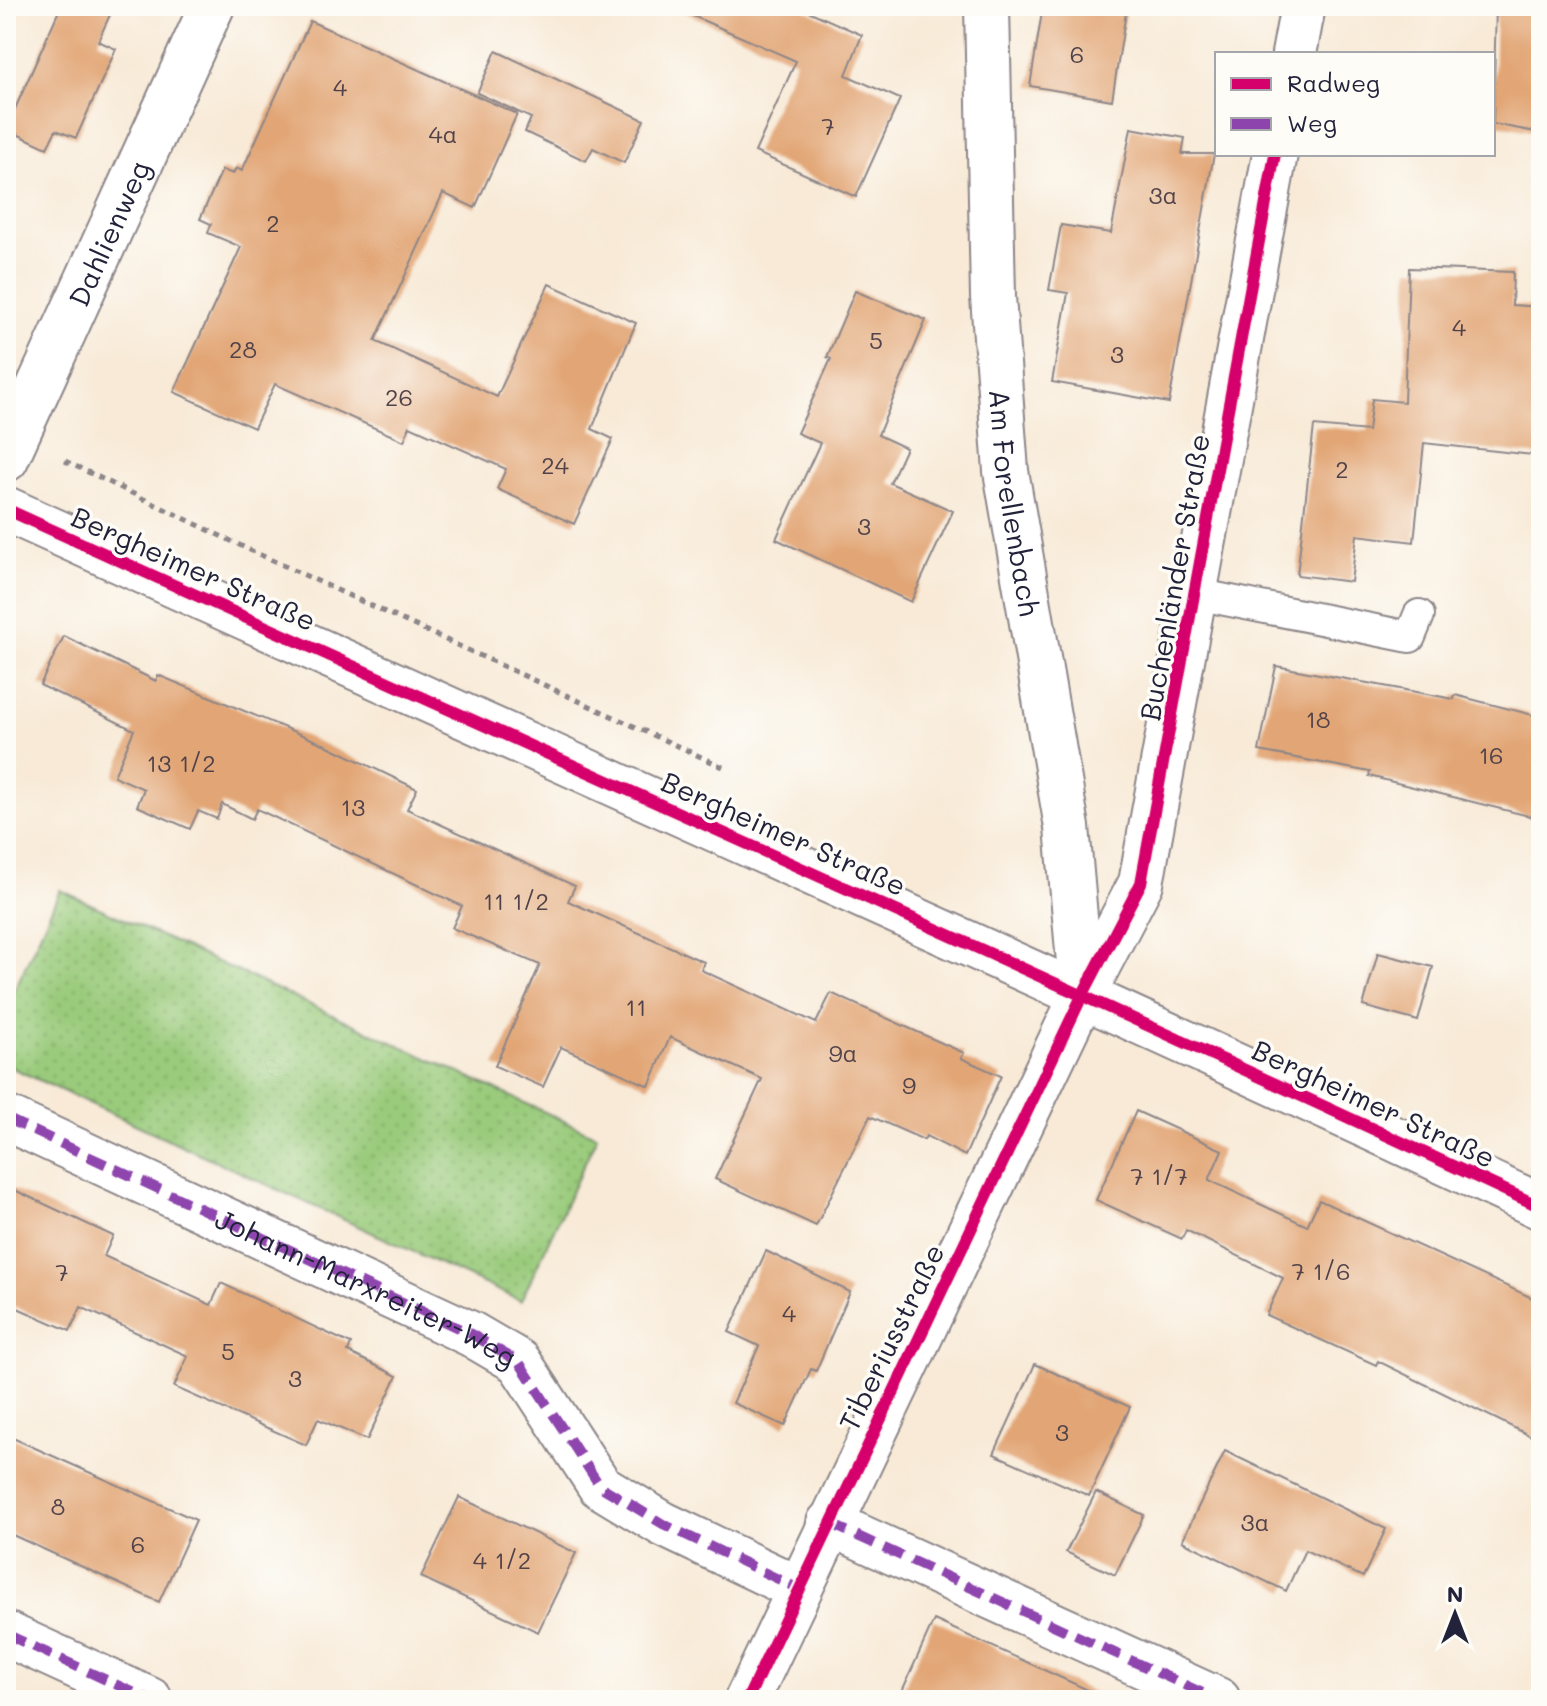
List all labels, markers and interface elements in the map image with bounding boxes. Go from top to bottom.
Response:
house number: 6 [1070,38,1084,69]
legend [1215,52,1495,156]
text: Radweg [1287,67,1380,98]
house number: 4 [333,71,347,102]
text: Weg [1287,107,1337,138]
house number: 7 [821,110,835,141]
house number: 4a [428,118,458,149]
street label: Dahlienweg [60,155,157,312]
house number: 3a [1148,179,1178,210]
house number: 2 [266,207,280,238]
house number: 4 [1452,311,1466,342]
house number: 5 [869,324,883,355]
house number: 28 [229,333,257,364]
house number: 3 [1110,338,1124,369]
house number: 26 [385,381,413,412]
street label: Am Forellenbach [982,388,1049,619]
street label: Buchenländer Straße [1131,431,1217,723]
house number: 24 [541,449,569,480]
house number: 2 [1335,453,1349,484]
street label: Bergheimer Straße [66,498,322,638]
house number: 3 [857,510,871,541]
house number: 18 [1305,703,1331,734]
house number: 16 [1478,739,1504,770]
house number: 13 1/2 [146,747,216,778]
street label: Bergheimer Straße [656,763,912,903]
house number: 13 [341,791,365,822]
house number: 11 1/2 [483,885,549,916]
house number: 11 [625,991,647,1022]
street label: Bergheimer Straße [1247,1031,1501,1175]
house number: 9a [828,1037,858,1068]
house number: 9 [902,1069,916,1100]
house number: 7 1/7 [1130,1160,1188,1191]
street label: Johann-Marxreiter-Weg [210,1200,523,1375]
street label: Tiberiusstraße [830,1238,952,1436]
house number: 7 1/6 [1292,1255,1350,1286]
house number: 7 [55,1256,69,1287]
house number: 4 [782,1297,796,1328]
house number: 5 [221,1335,235,1366]
house number: 3 [288,1362,302,1393]
house number: 3 [1055,1416,1069,1447]
house number: 8 [51,1490,65,1521]
house number: 3a [1240,1506,1270,1537]
house number: 6 [131,1528,145,1559]
house number: 4 1/2 [473,1544,531,1575]
north arrow [1415,1574,1495,1654]
text: N [1447,1579,1463,1608]

